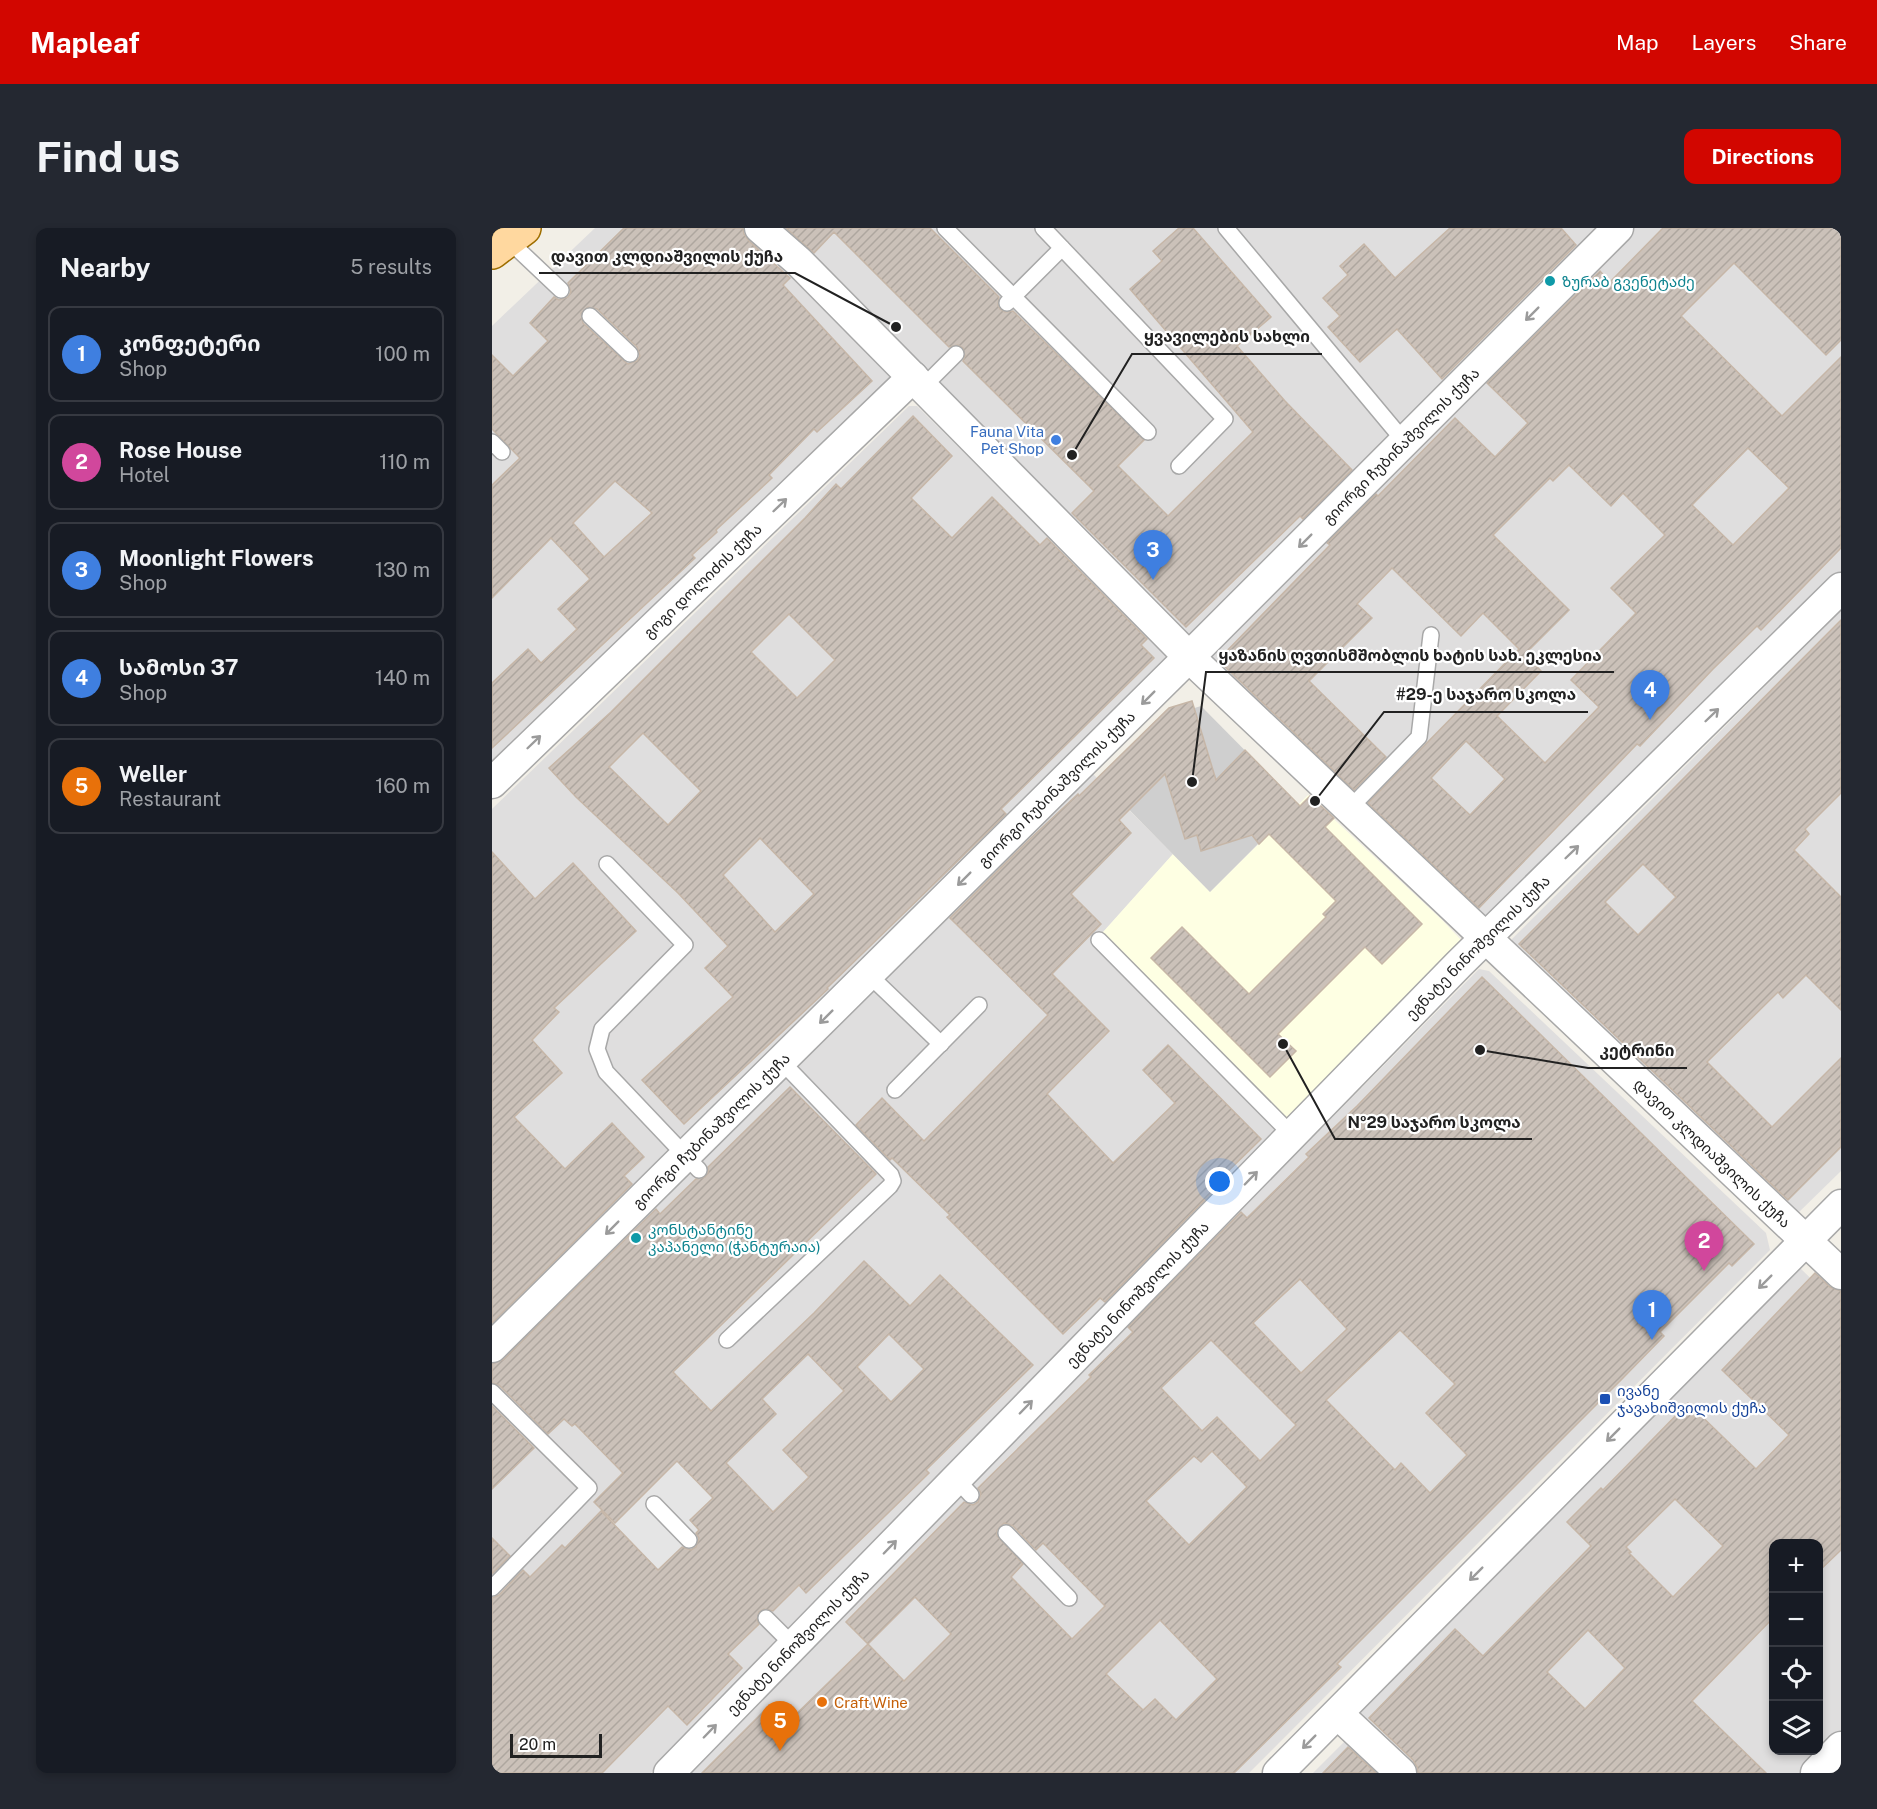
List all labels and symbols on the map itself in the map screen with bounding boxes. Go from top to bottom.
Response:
callout: დავით კლდიაშვილის ქუჩა [539,239,795,273]
text: დავით კლდიაშვილის ქუჩა [551,247,783,267]
place label: ზურაბ გვენეტაძე [1562,273,1695,291]
marker: ზურაბ გვენეტაძე [1543,274,1557,288]
one-way arrow [1525,307,1540,321]
callout: ყვავილების სახლი [1132,320,1322,354]
text: ყვავილების სახლი [1144,327,1310,347]
street label: გიორგი ჩუბინაშვილის ქუჩა [1319,364,1482,528]
place label: Fauna Vita Pet Shop [970,423,1044,457]
marker: Fauna Vita Pet Shop [1049,433,1063,447]
one-way arrow [773,498,788,512]
street label: გოგი დოლიძის ქუჩა [640,520,765,642]
pin: 3 [1134,530,1172,580]
one-way arrow [1298,533,1312,548]
callout: ყაზანის ღვთისმშობლის ხატის სახ. ეკლესია [1206,638,1614,672]
text: ყაზანის ღვთისმშობლის ხატის სახ. ეკლესია [1218,646,1602,666]
pin: 4 [1630,670,1670,720]
callout: #29-ე საჯარო სკოლა [1384,678,1588,712]
text: #29-ე საჯარო სკოლა [1396,685,1576,705]
one-way arrow [1140,691,1155,705]
street label: გიორგი ჩუბინაშვილის ქუჩა [974,707,1138,870]
one-way arrow [1704,708,1719,723]
one-way arrow [527,735,542,750]
one-way arrow [1565,845,1580,859]
street label: ეგნატე ნინოშვილის ქუჩა [1402,871,1553,1023]
one-way arrow [957,872,972,887]
one-way arrow [818,1009,833,1024]
callout: კეტრინი [1588,1034,1687,1068]
text: კეტრინი [1600,1041,1674,1060]
street label: გიორგი ჩუბინაშვილის ქუჩა [629,1049,793,1212]
street label: დავით კლდიაშვილის ქუჩა [1630,1075,1795,1231]
callout: №29 საჯარო სკოლა [1335,1105,1532,1139]
text: №29 საჯარო სკოლა [1347,1113,1521,1133]
your location [1205,1167,1234,1196]
one-way arrow [1243,1170,1258,1185]
street label: ეგნატე ნინოშვილის ქუჩა [1062,1217,1212,1371]
one-way arrow [605,1220,620,1235]
place label: კონსტანტინე კაპანელი (ჭანტურაია) [648,1221,821,1256]
pin: 2 [1684,1222,1724,1271]
marker: კონსტანტინე კაპანელი (ჭანტურაია) [629,1231,643,1245]
one-way arrow [1758,1274,1773,1289]
pin: 1 [1632,1290,1672,1340]
place label: ივანე ჯავახიშვილის ქუჩა [1617,1382,1766,1417]
marker: ივანე ჯავახიშვილის ქუჩა [1598,1392,1612,1406]
one-way arrow [1019,1400,1034,1415]
one-way arrow [1606,1428,1621,1443]
one-way arrow [883,1539,897,1554]
street label: ეგნატე ნინოშვილის ქუჩა [723,1565,872,1718]
one-way arrow [1469,1566,1484,1581]
place label: Craft Wine [834,1694,908,1711]
marker: Craft Wine [815,1695,829,1709]
pin: 5 [760,1702,800,1751]
one-way arrow [702,1724,717,1739]
scale bar [510,1731,602,1758]
one-way arrow [1302,1734,1316,1749]

